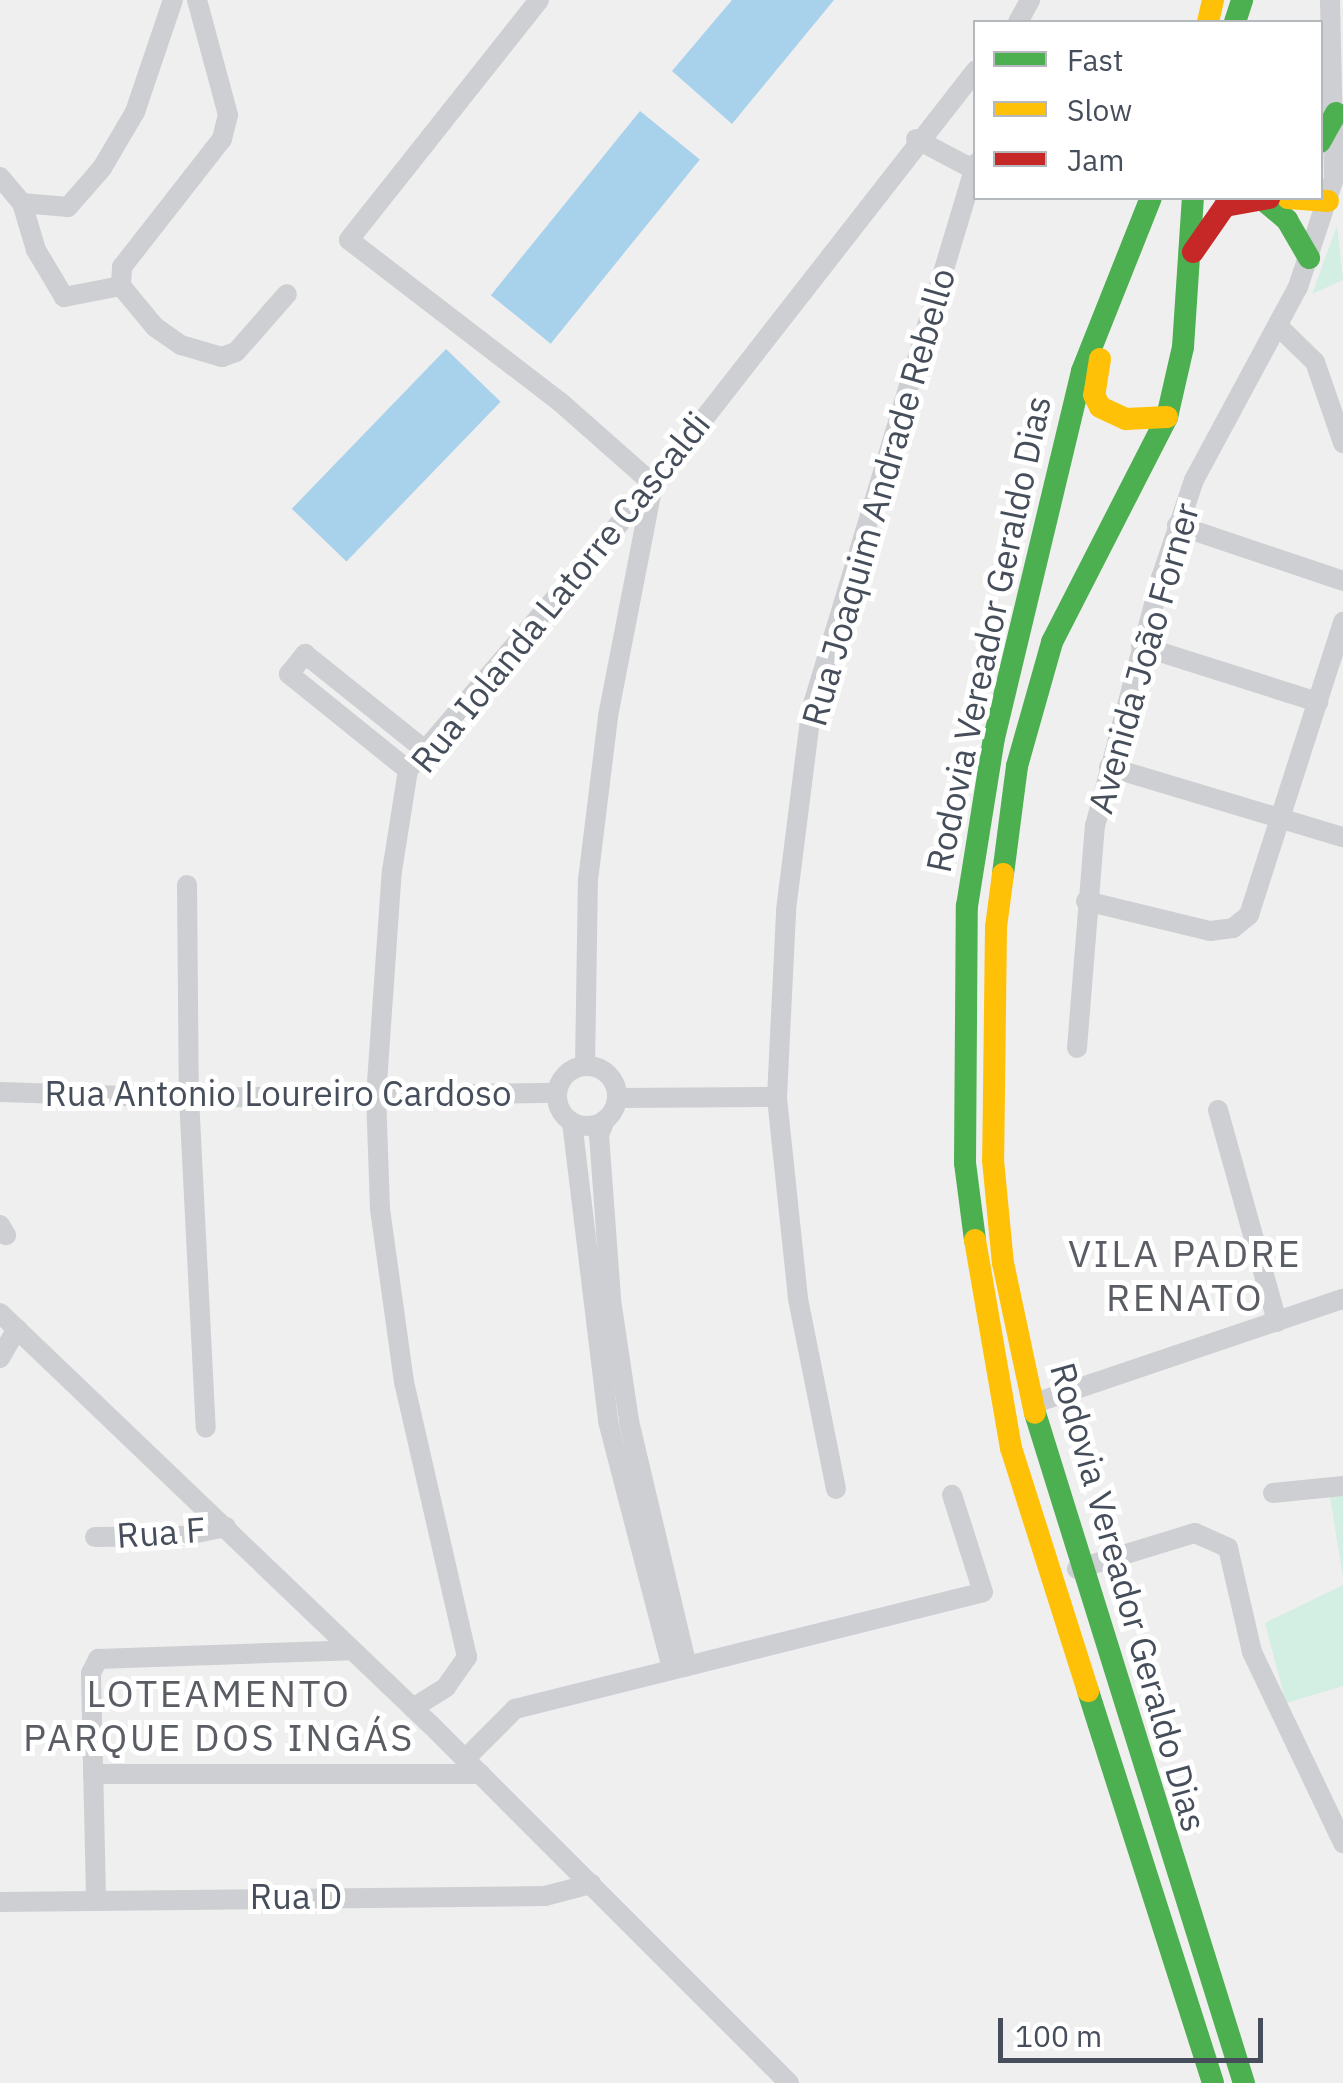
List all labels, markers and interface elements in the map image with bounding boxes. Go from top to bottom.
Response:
legend [973,20,1323,200]
text: Fast [1067,40,1124,79]
text: Slow [1067,90,1132,129]
text: Jam [1067,140,1125,179]
street label: Rua Joaquim Andrade Rebello [792,263,964,731]
street label: Rodovia Vereador Geraldo Dias [917,392,1059,876]
street label: Rua Iolanda Latorre Cascaldi [402,403,718,781]
street label: Avenida João Forner [1079,498,1207,818]
street label: Rua Antonio Loureiro Cardoso [44,1072,512,1114]
district label: VILA PADRE RENATO [1068,1230,1302,1320]
street label: Rodovia Vereador Geraldo Dias [1042,1358,1216,1836]
street label: Rua F [115,1508,207,1556]
district label: LOTEAMENTO PARQUE DOS INGÁS [23,1670,415,1760]
street label: Rua D [250,1875,342,1917]
scale bar [1003,1998,1268,2060]
text: 100 m [1015,2016,1102,2055]

